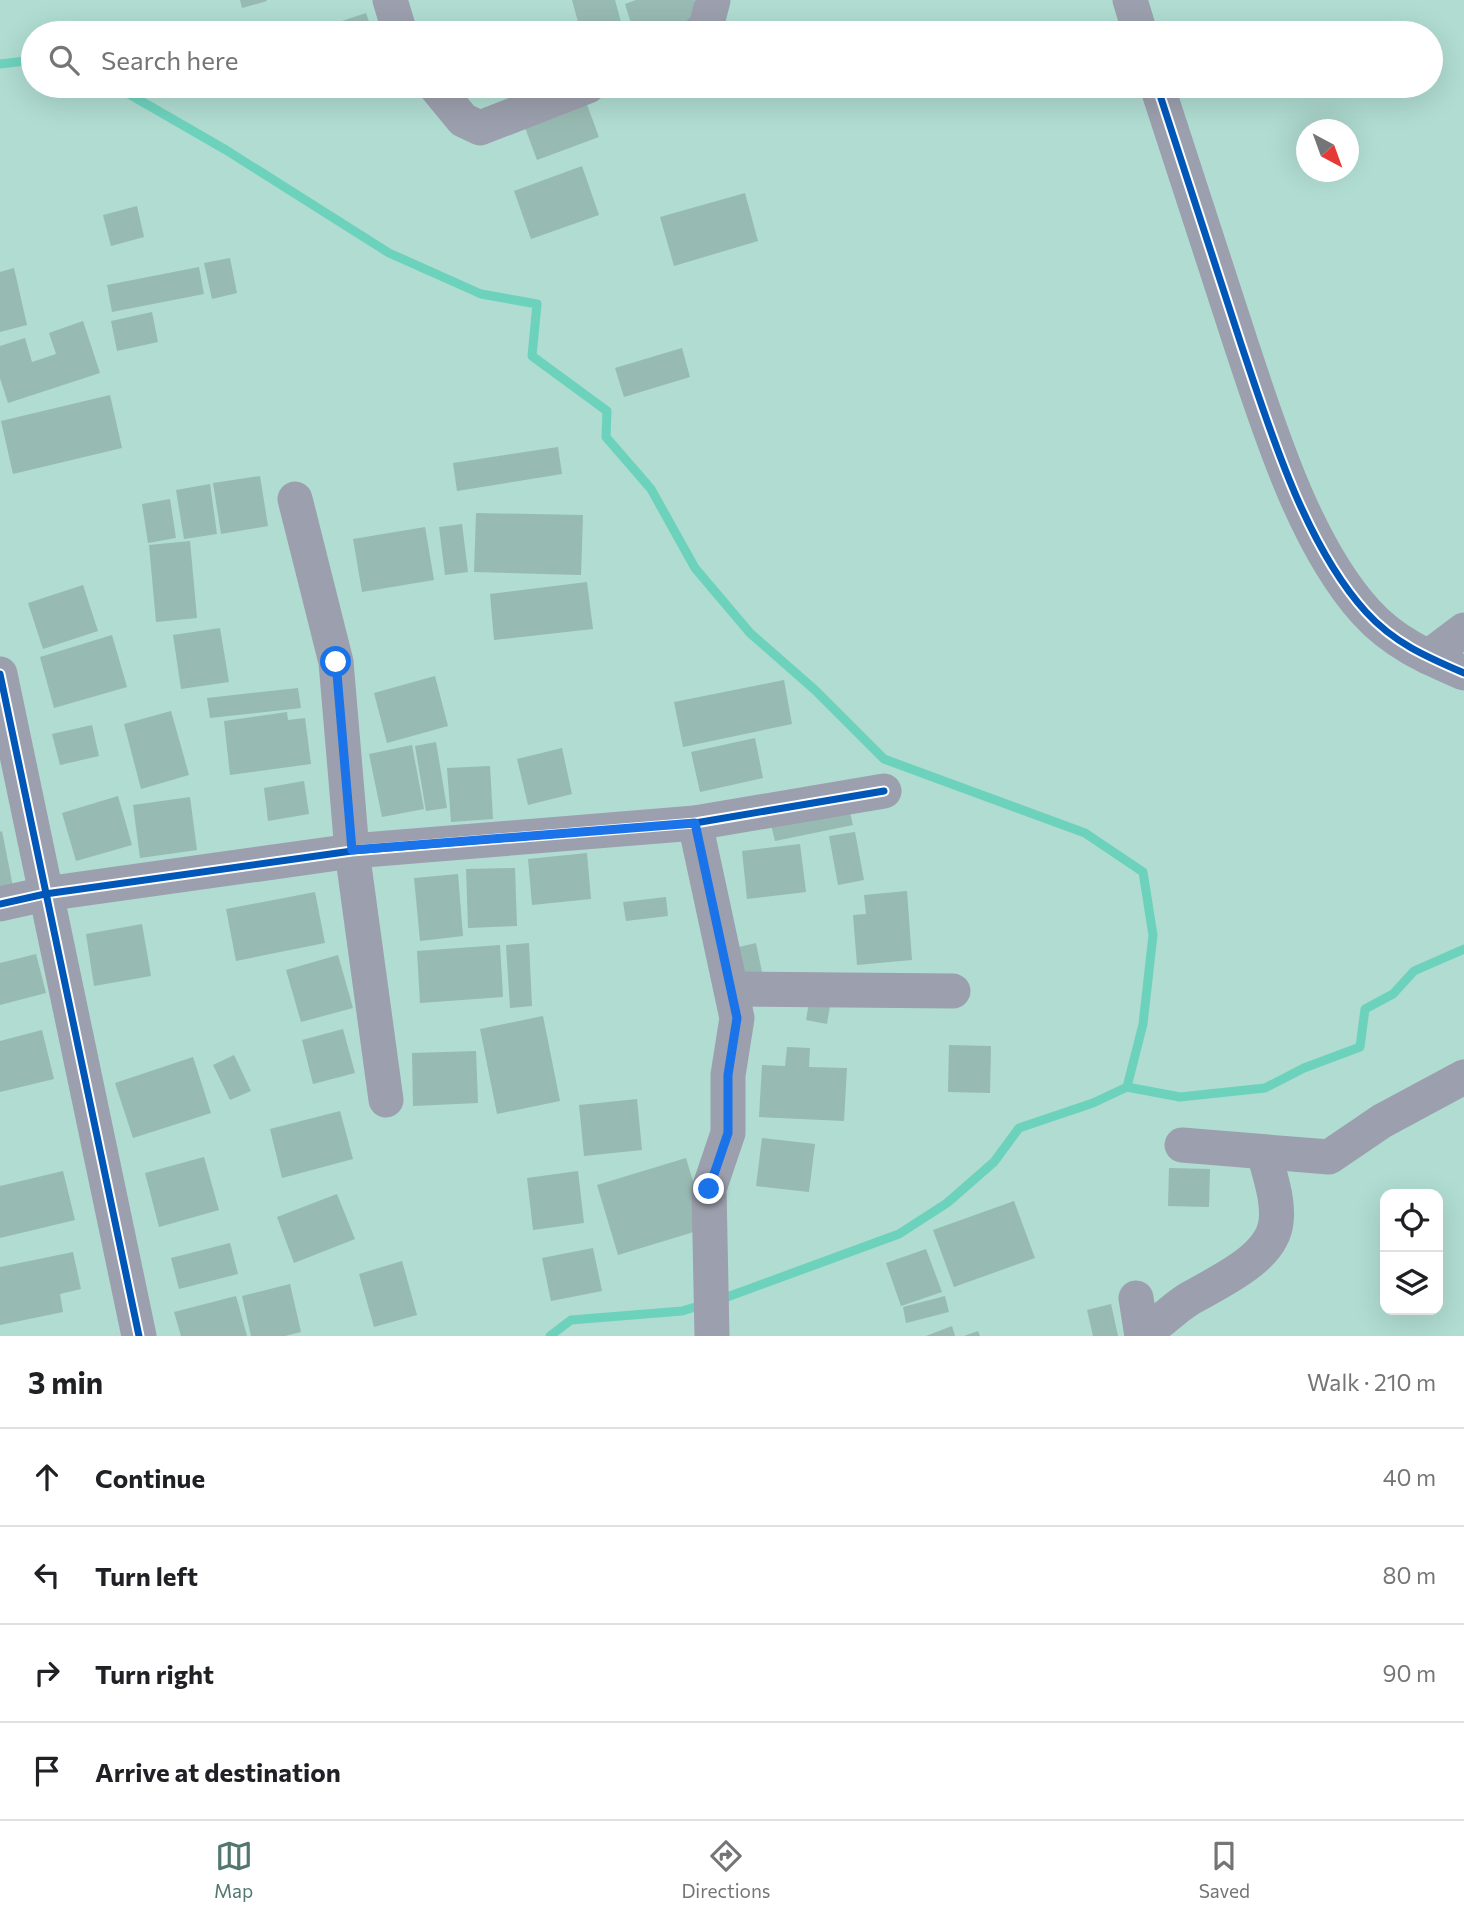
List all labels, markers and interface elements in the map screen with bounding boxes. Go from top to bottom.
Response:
search box [21,21,1443,98]
icon: search [45,41,83,79]
text: Search here [101,44,239,75]
north arrow [1296,119,1359,182]
route start [320,646,351,677]
route end [693,1173,724,1204]
map controls [1380,1189,1443,1315]
button: locate [1380,1189,1443,1252]
button: layers [1380,1252,1443,1315]
text: 3 min [28,1363,103,1400]
text: Walk · 210 m [1307,1368,1436,1396]
icon: ahead [28,1458,66,1496]
text: Continue [95,1462,205,1493]
text: 40 m [1383,1463,1436,1491]
icon: left [28,1556,66,1594]
text: Turn left [95,1560,198,1591]
text: 80 m [1383,1561,1436,1589]
icon: right [28,1654,66,1692]
text: Turn right [95,1658,214,1689]
text: 90 m [1383,1659,1436,1687]
icon: arrive [28,1752,66,1790]
text: Arrive at destination [95,1756,341,1787]
tab: Map [214,1837,253,1902]
tab: Directions [681,1837,771,1902]
tab: Saved [1199,1837,1250,1902]

